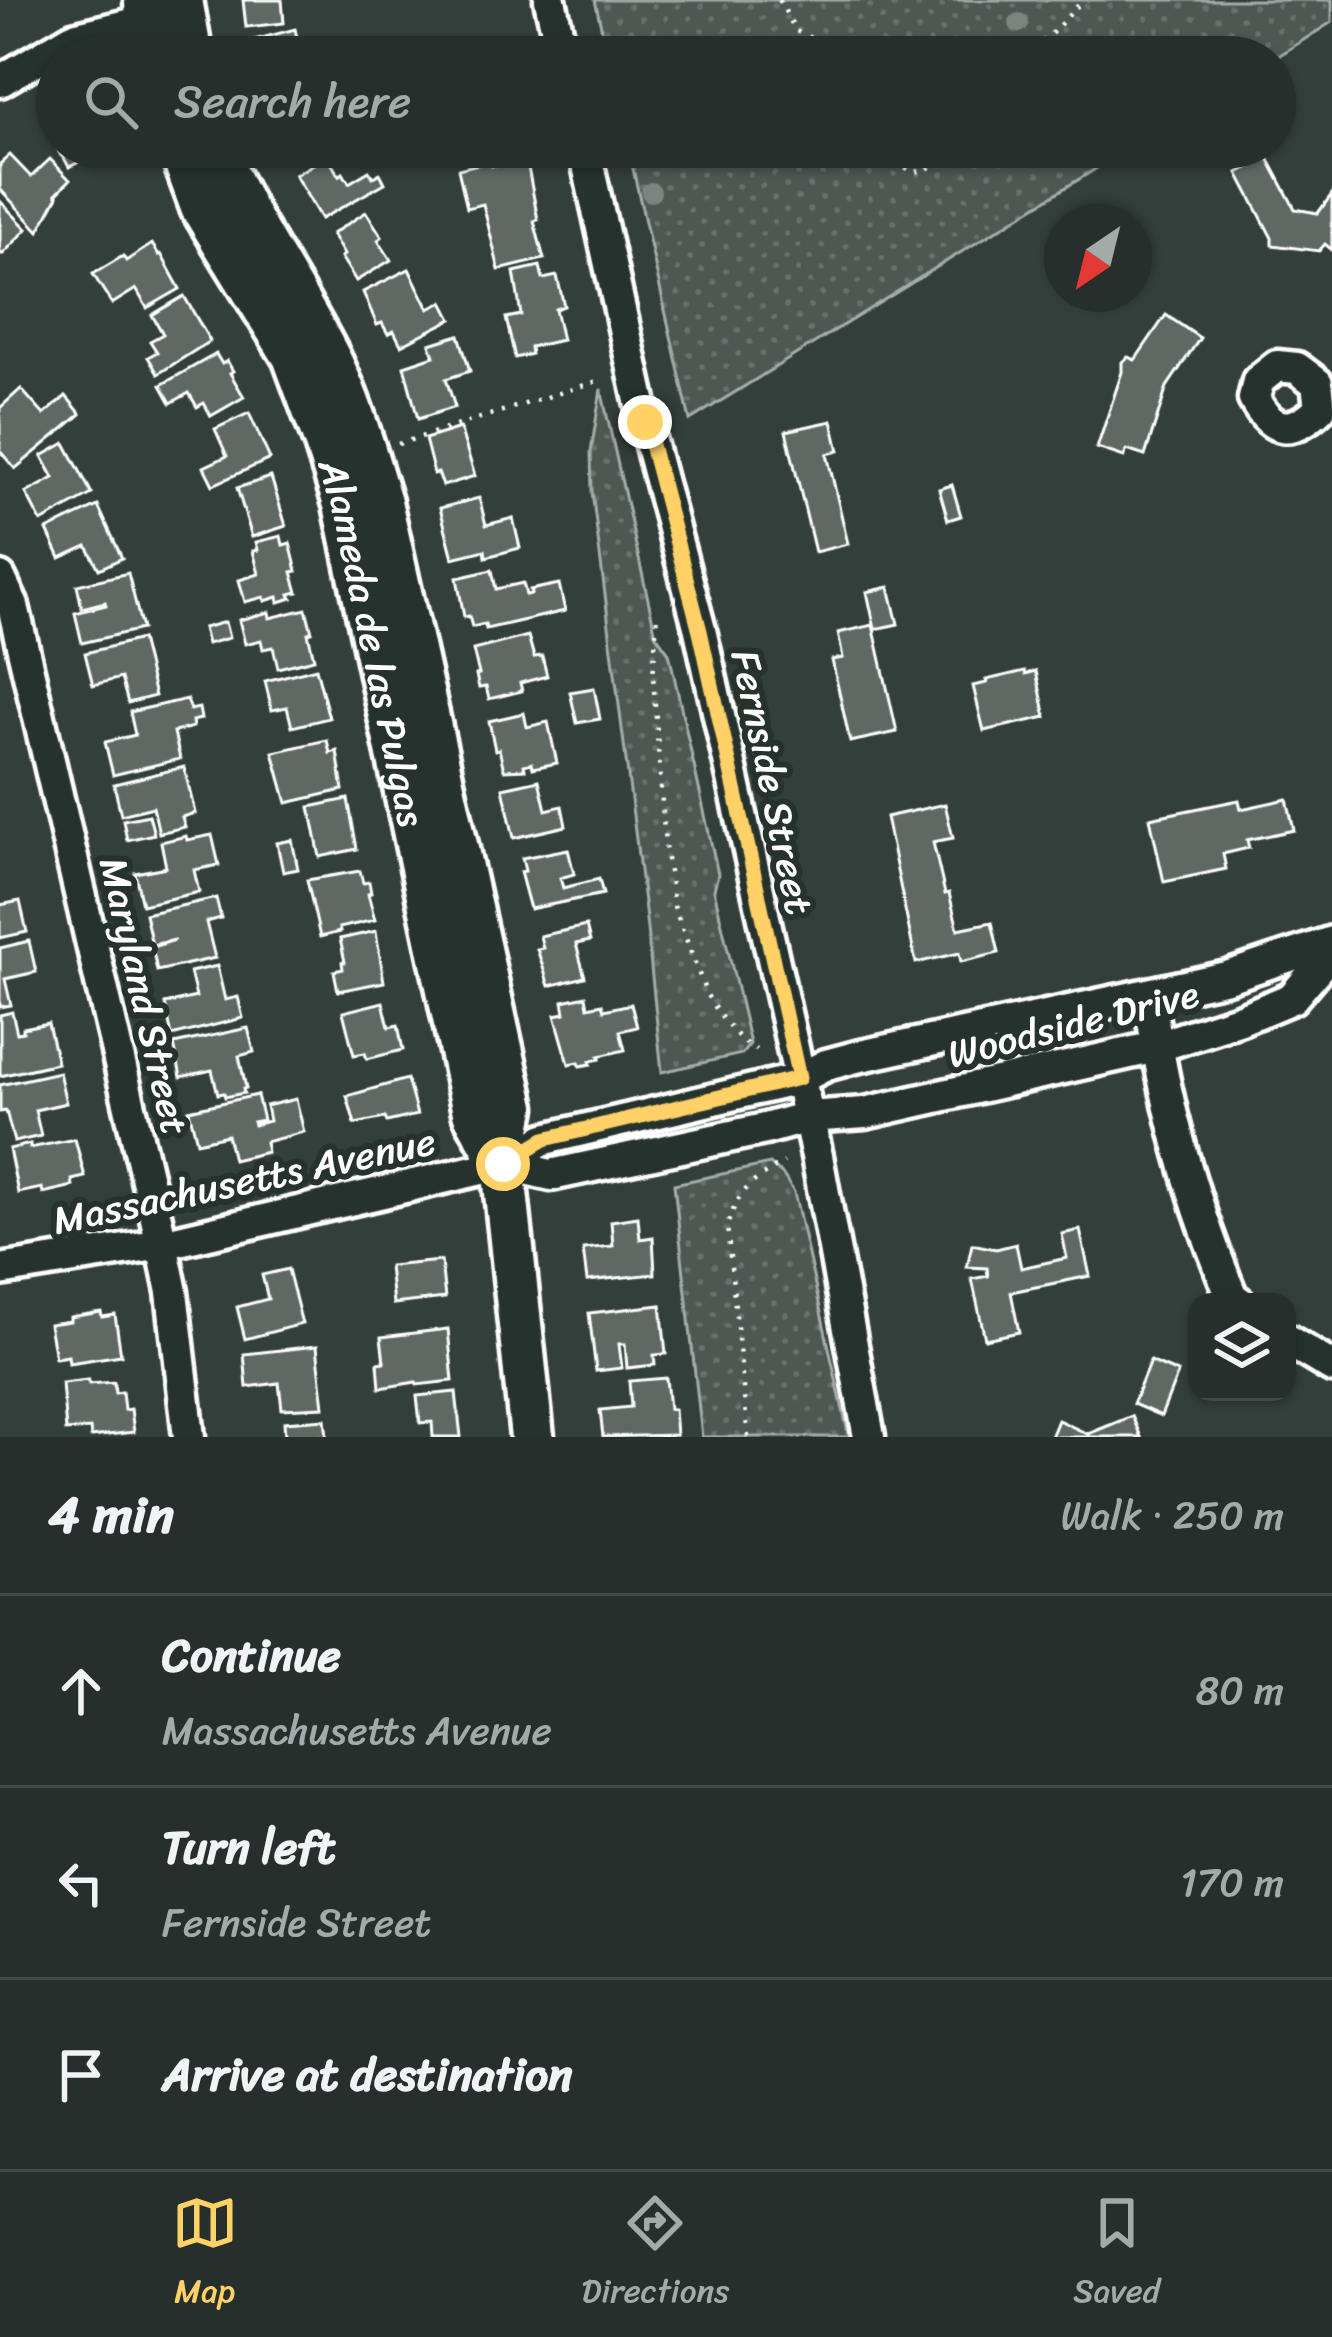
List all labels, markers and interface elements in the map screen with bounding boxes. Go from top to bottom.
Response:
search box [36,36,1296,168]
text: Search here [174,62,411,142]
icon: search [78,69,144,135]
north arrow [1044,204,1152,312]
route end [618,395,672,449]
street label: Alameda de las Pulgas [298,449,447,833]
street label: Fernside Street [711,643,834,921]
street label: Maryland Street [79,850,210,1142]
street label: Woodside Drive [940,959,1206,1088]
street label: Massachusetts Avenue [46,1106,442,1255]
route start [476,1137,530,1191]
map controls [1188,1293,1296,1401]
button: layers [1188,1293,1296,1401]
text: 4 min [48,1470,174,1560]
text: Walk · 250 m [1061,1481,1284,1550]
text: Continue [162,1616,341,1696]
text: 80 m [1196,1656,1284,1725]
icon: ahead [48,1658,114,1724]
text: Massachusetts Avenue [162,1696,552,1765]
text: Turn left [162,1808,335,1888]
text: 170 m [1180,1848,1284,1917]
icon: left [48,1850,114,1916]
text: Fernside Street [162,1888,431,1957]
text: Arrive at destination [162,2035,572,2115]
icon: arrive [48,2042,114,2108]
tab: Map [172,2190,238,2320]
tab: Directions [582,2190,729,2320]
tab: Saved [1073,2190,1160,2320]

